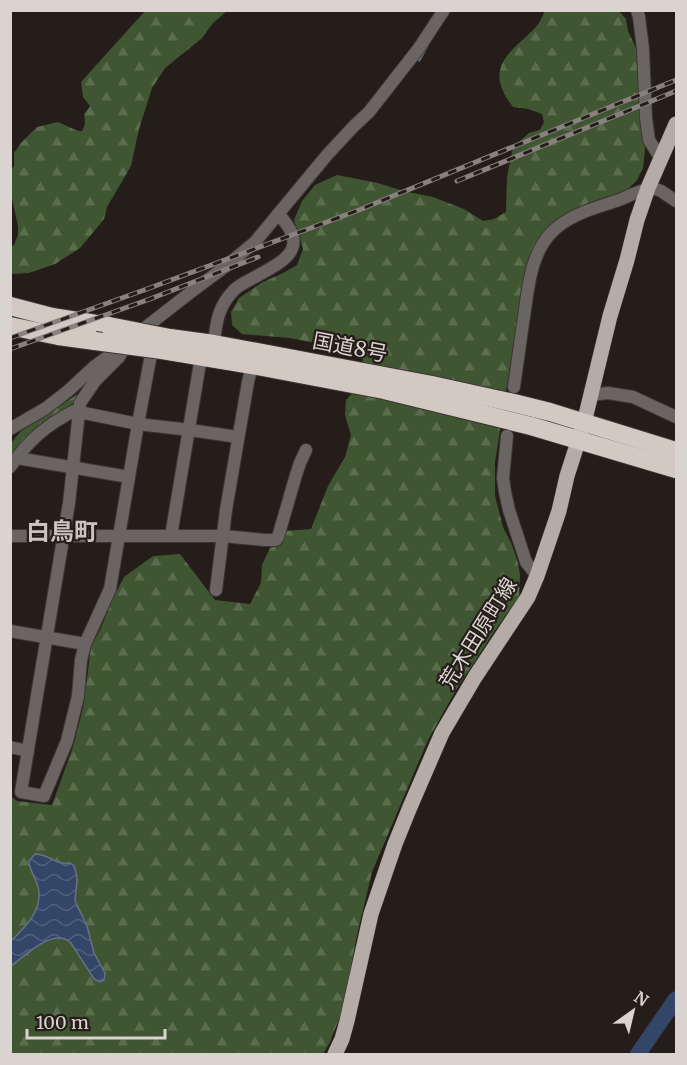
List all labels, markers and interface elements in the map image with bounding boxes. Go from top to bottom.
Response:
street label: 国道8号 [310,327,390,367]
district label: 白鳥町 [26,516,98,547]
street label: 荒木田原町線 [433,572,523,694]
north arrow [603,981,663,1041]
text: N [631,987,653,1011]
scale bar [27,1002,165,1040]
text: 100 m [36,1011,89,1034]

